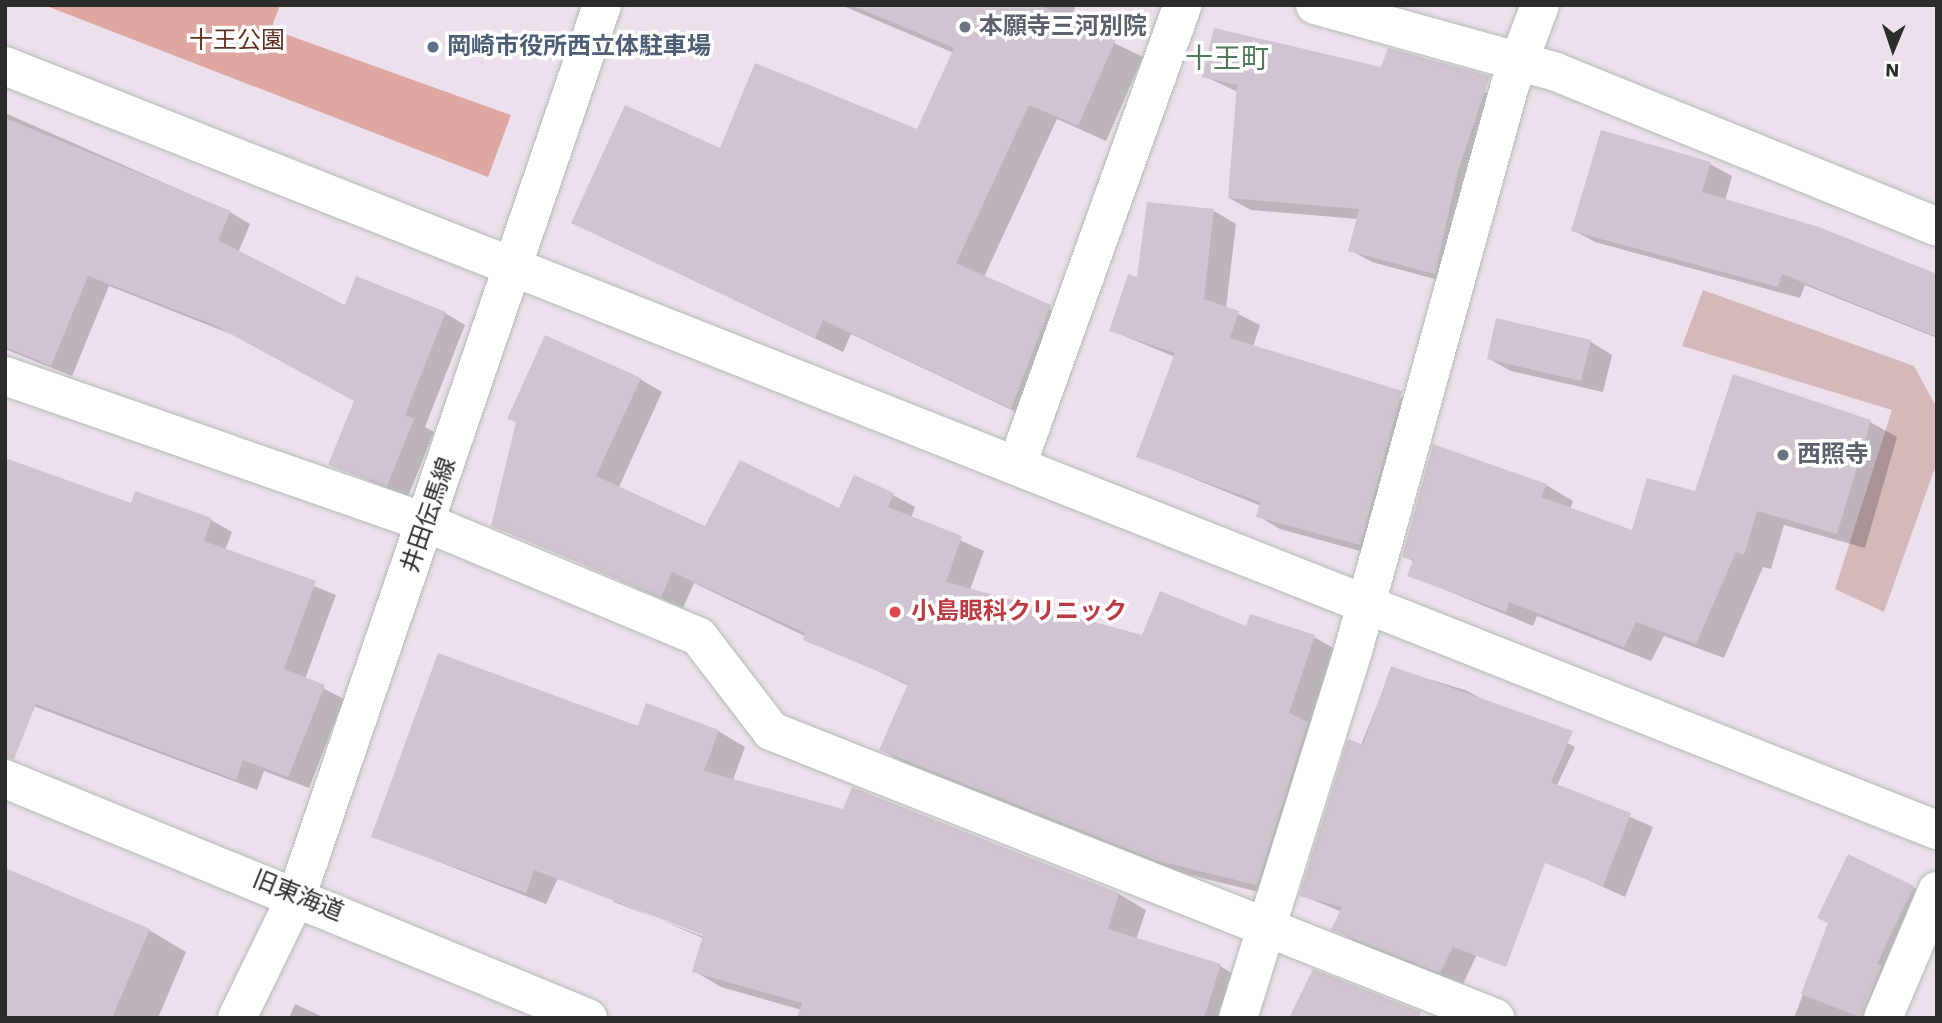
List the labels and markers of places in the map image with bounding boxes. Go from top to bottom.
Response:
place label: 本願寺三河別院 [979,13,1147,41]
marker: 本願寺三河別院 [957,19,973,35]
place label: 岡崎市役所西立体駐車場 [447,33,711,61]
marker: 岡崎市役所西立体駐車場 [425,39,441,55]
place label: 西照寺 [1797,441,1869,469]
marker: 西照寺 [1775,447,1791,463]
place label: 小島眼科クリニック [911,598,1127,626]
marker: 小島眼科クリニック [885,602,905,622]

